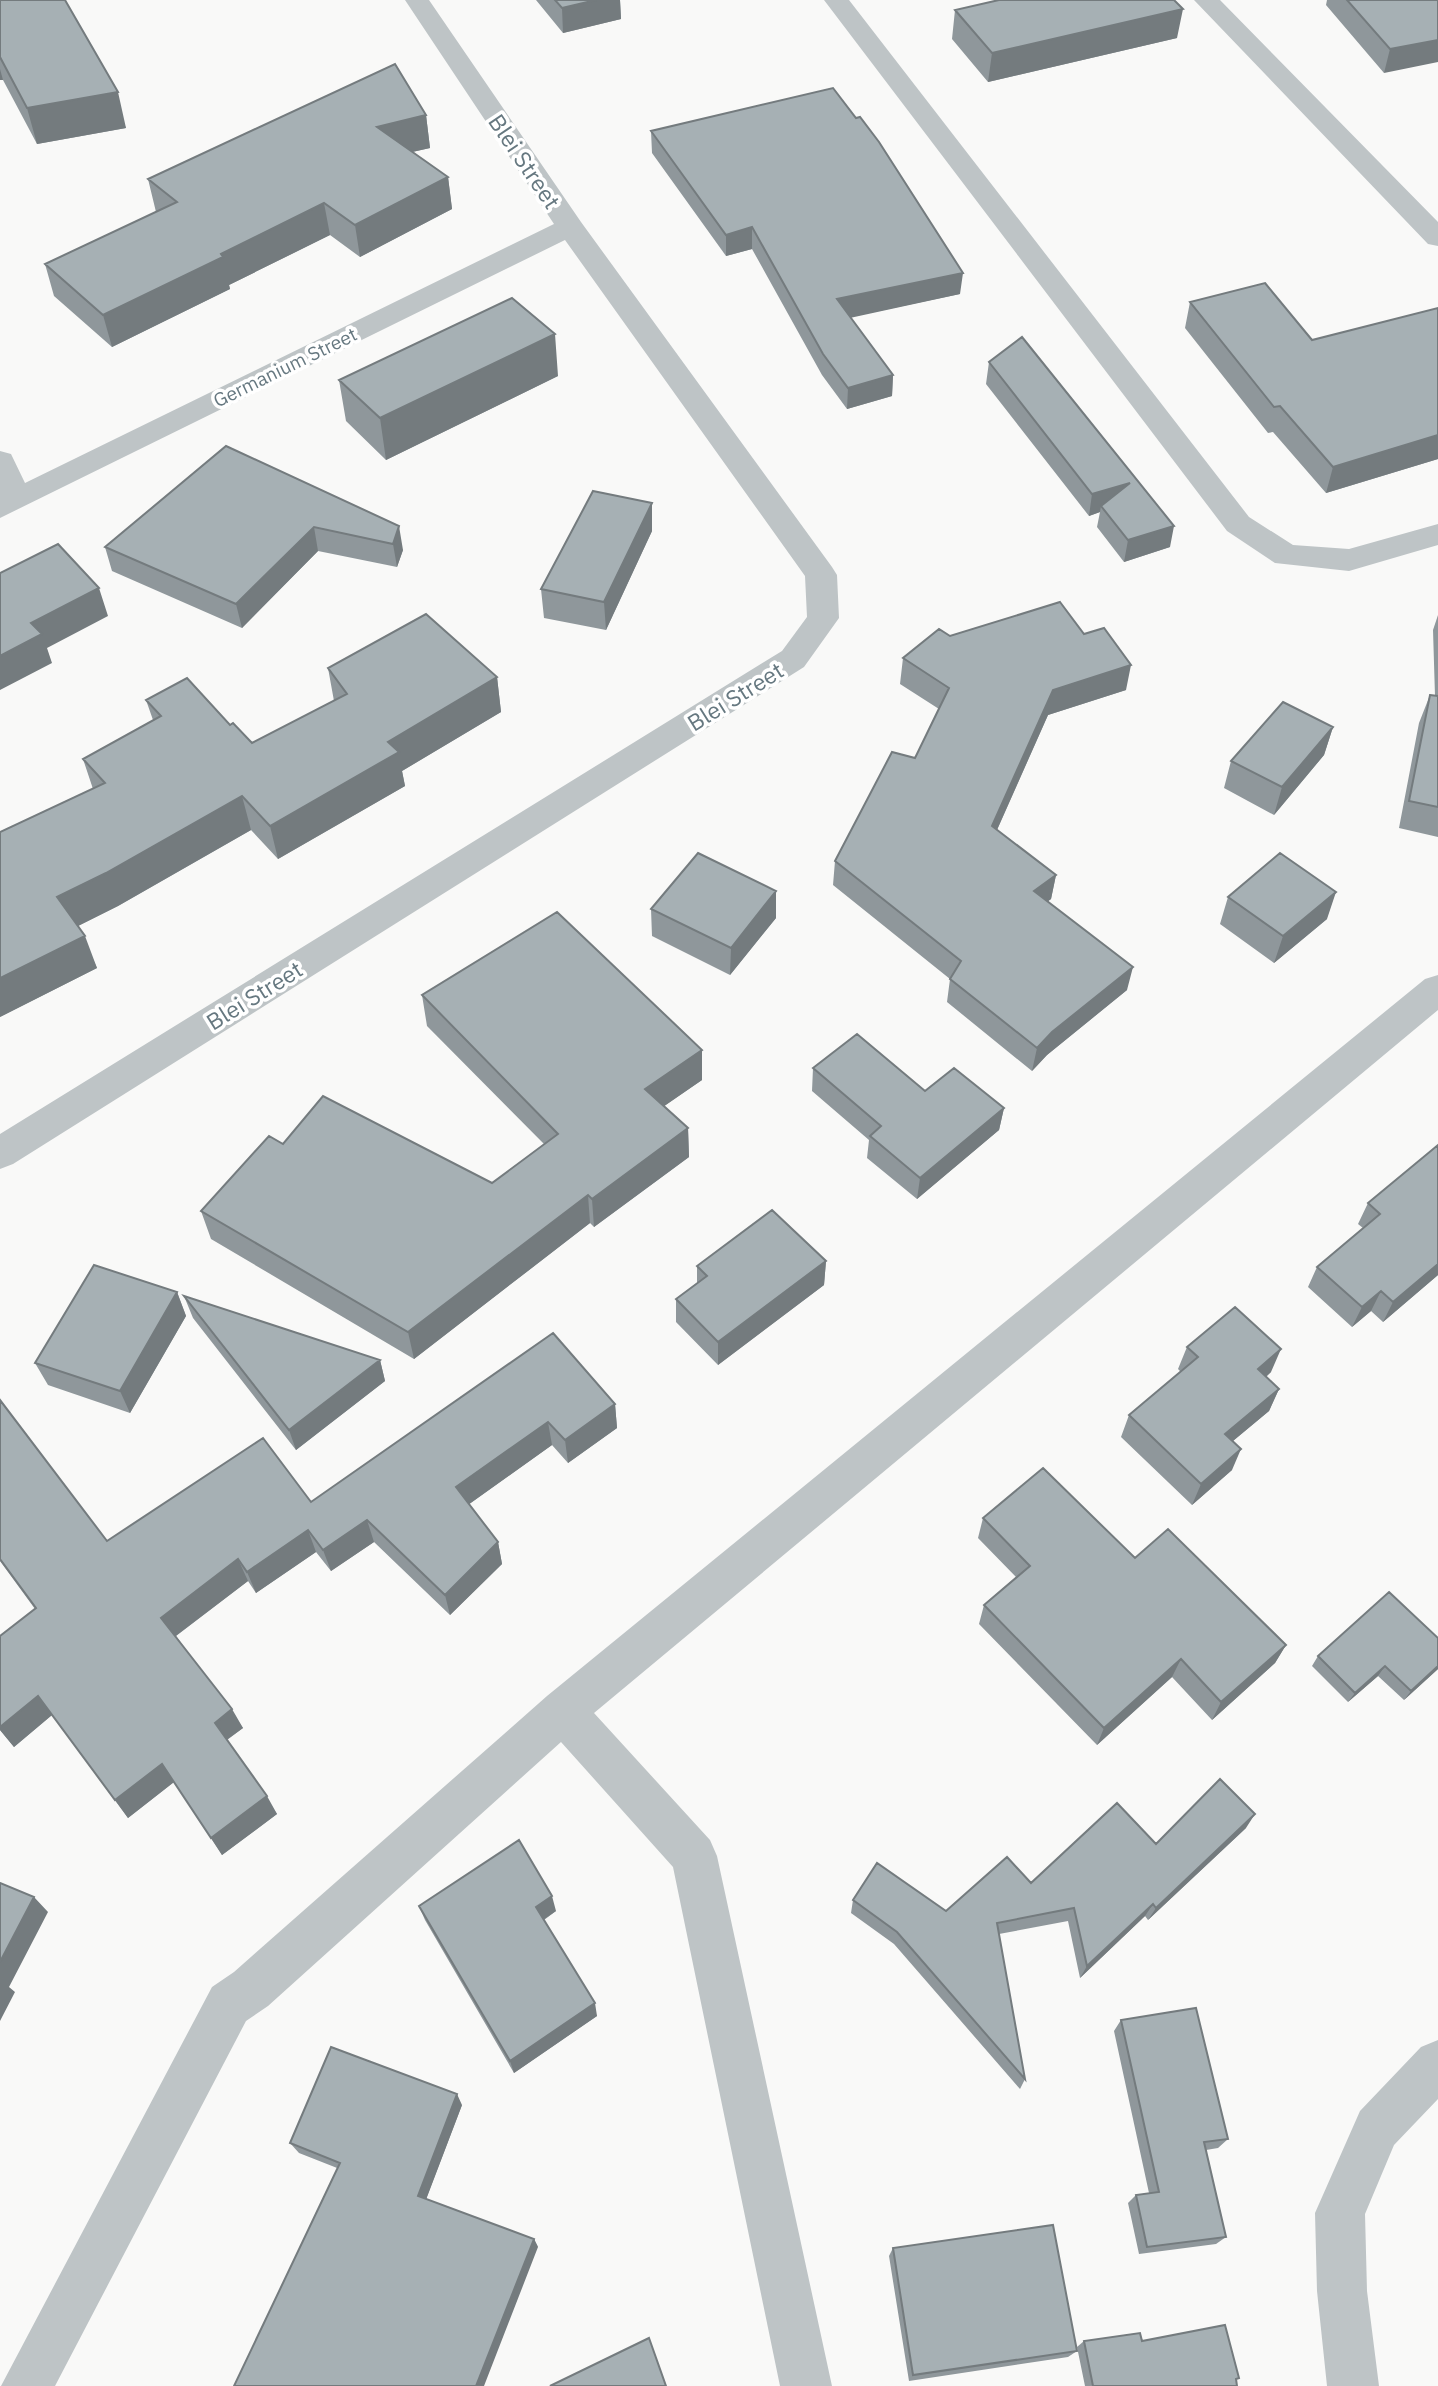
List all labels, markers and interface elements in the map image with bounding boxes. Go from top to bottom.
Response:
street label: Blei Street [482,108,568,214]
street label: Germanium Street [209,322,361,412]
street label: Blei Street [681,655,789,737]
street label: Blei Street [200,954,308,1036]

